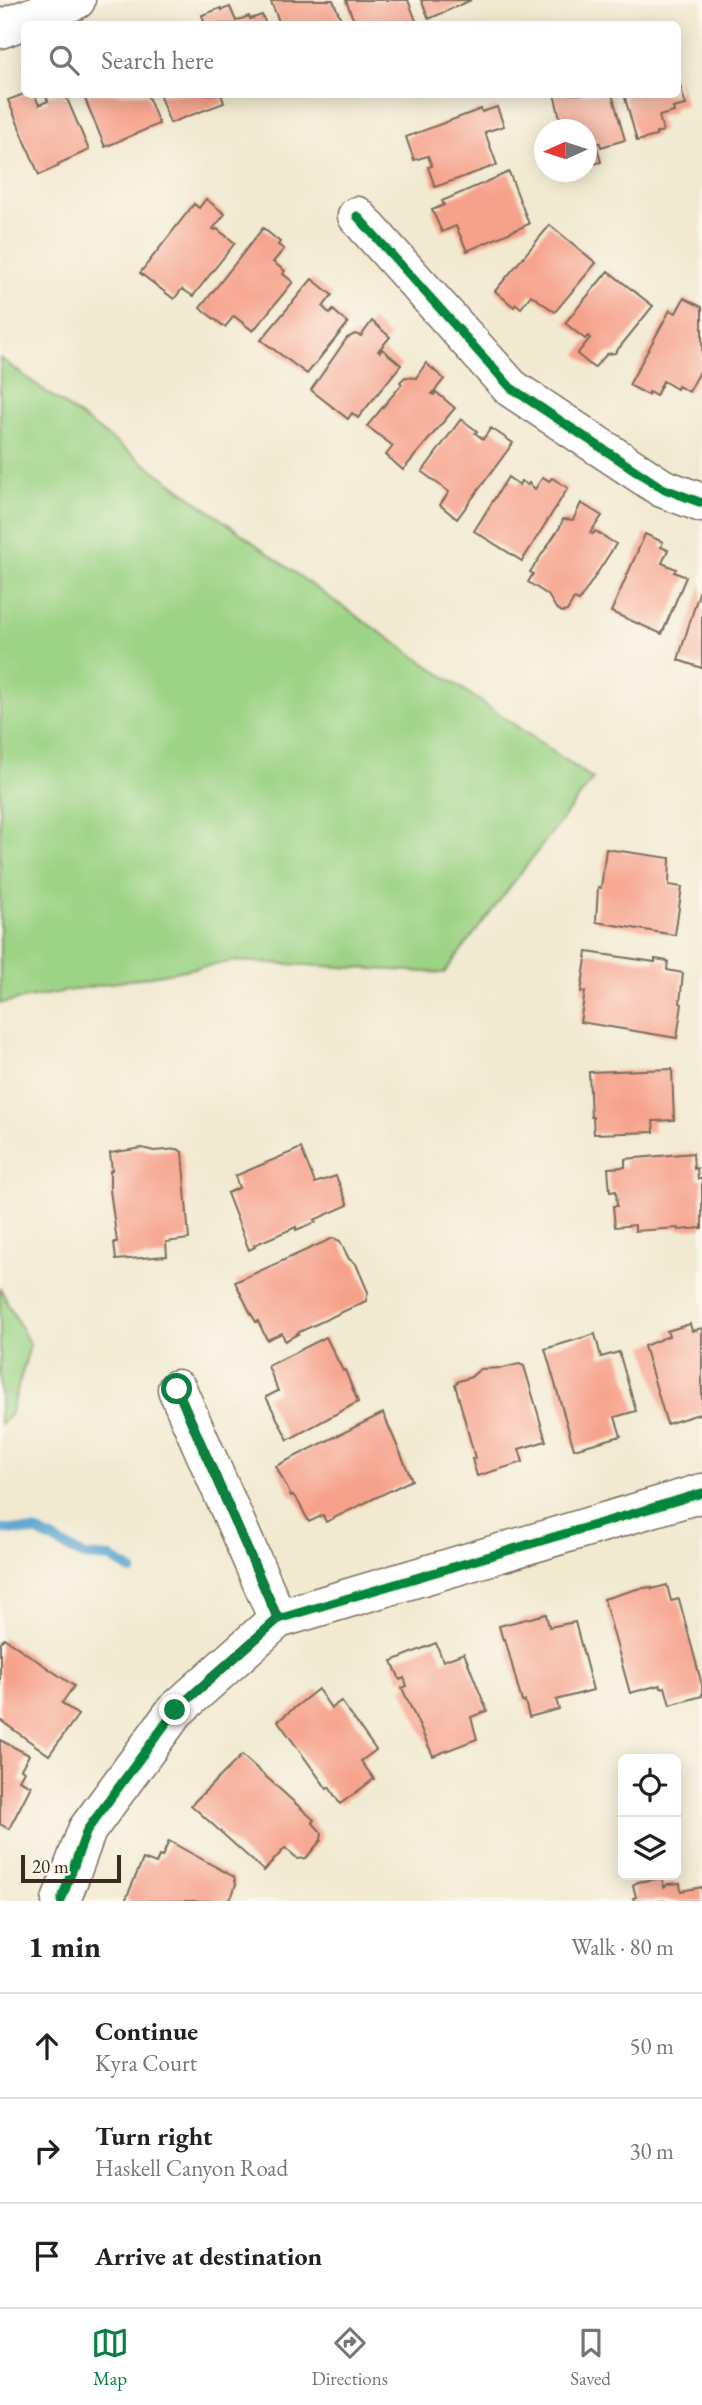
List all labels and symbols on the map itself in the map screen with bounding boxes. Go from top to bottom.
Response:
north arrow [534,119,597,182]
route start [161,1373,192,1404]
route end [159,1694,190,1725]
scale bar [21,1852,121,1884]

